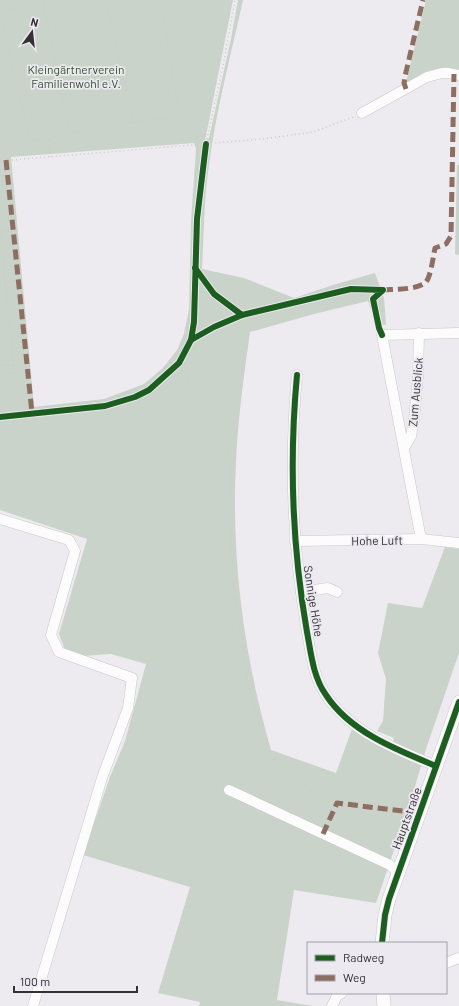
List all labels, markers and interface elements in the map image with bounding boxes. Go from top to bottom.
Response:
north arrow [12,12,52,52]
text: N [29,15,40,29]
park label: Kleingärtnerverein Familienwohl e.V. [27,62,125,90]
street label: Zum Ausblick [405,357,425,427]
street label: Hohe Luft [351,533,403,547]
street label: Sonnige Höhe [301,564,327,638]
street label: Hauptstraße [388,785,424,851]
legend [307,942,447,994]
text: Radweg [343,950,384,964]
scale bar [14,968,137,994]
text: Weg [343,970,366,984]
text: 100 m [20,974,50,988]

